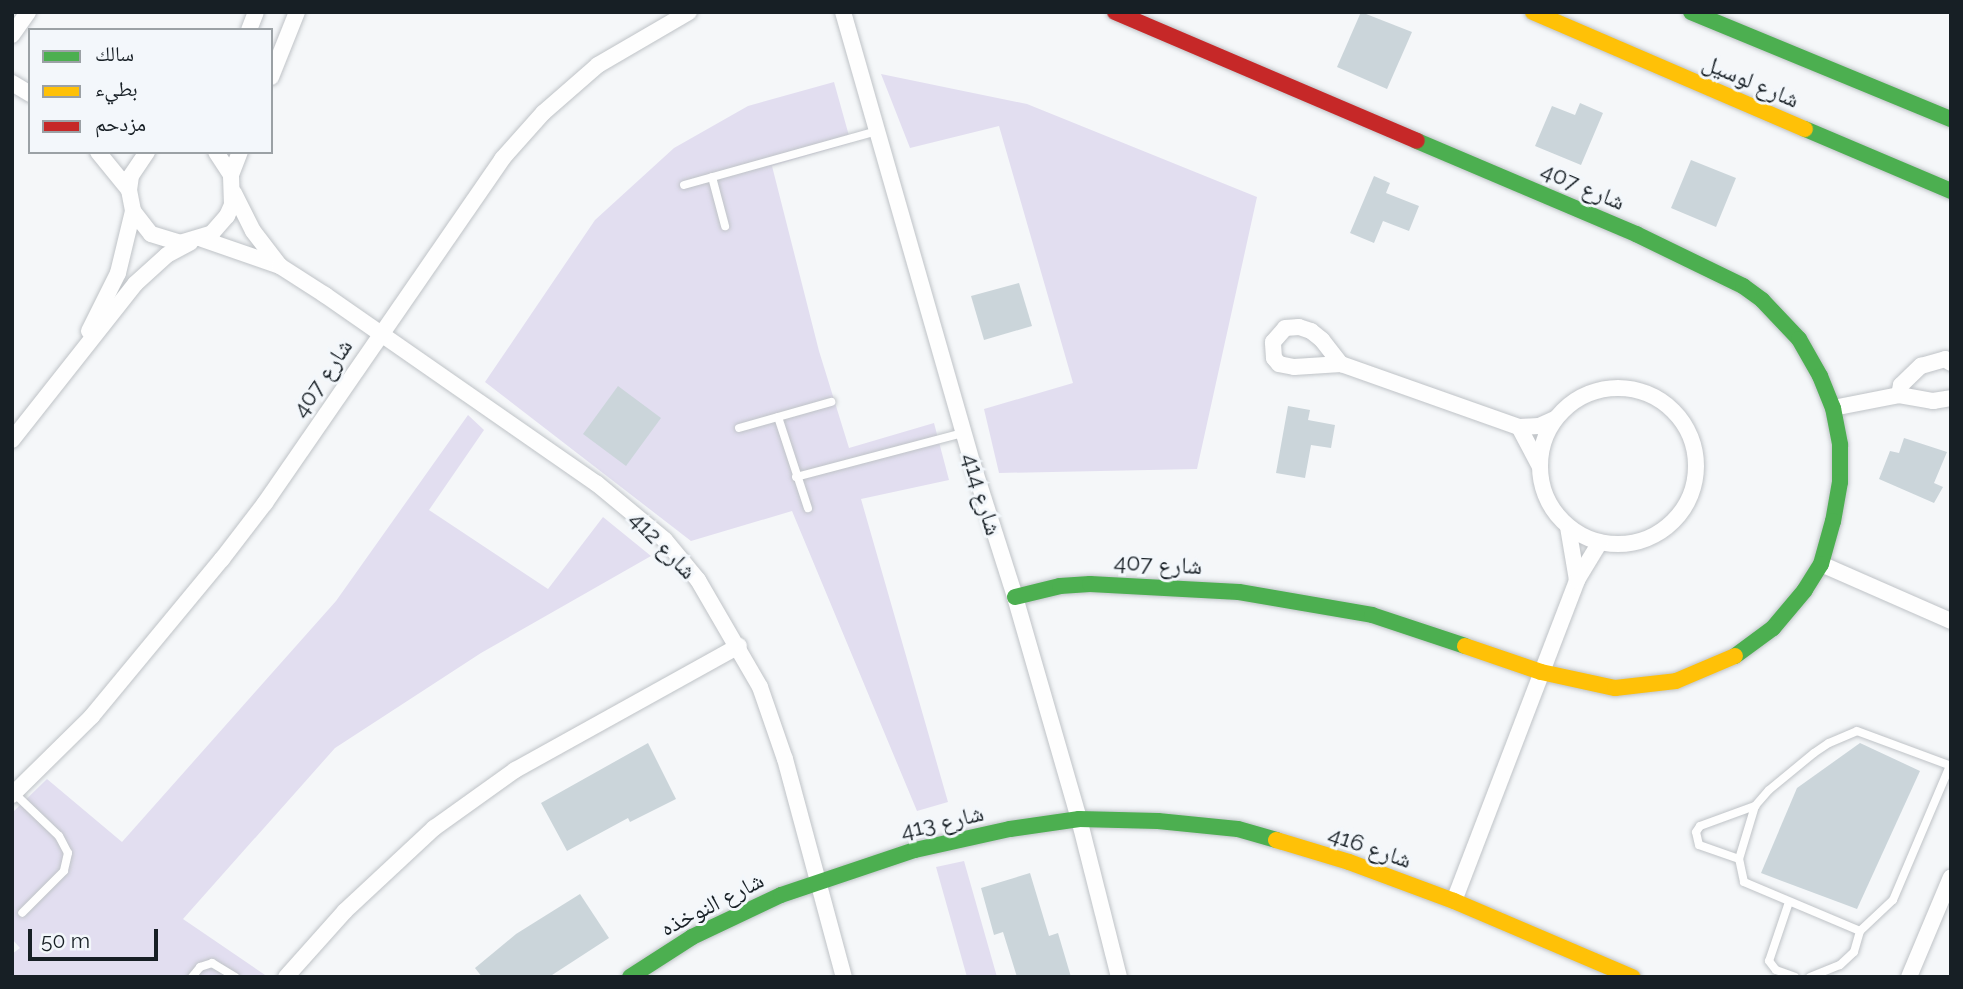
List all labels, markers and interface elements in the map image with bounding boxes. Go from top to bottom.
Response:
legend [28,28,273,154]
text: سالك [95,41,134,66]
street label: شارع لوسيل [1699,48,1803,114]
text: بطيء [95,76,138,101]
text: مزدحم [95,111,146,136]
street label: شارع 407 [1537,156,1629,216]
street label: شارع 407 [286,334,358,422]
street label: شارع 414 [956,450,1008,538]
street label: شارع 412 [624,505,702,585]
street label: شارع 407 [1113,548,1203,580]
street label: شارع 413 [898,799,986,845]
street label: شارع 416 [1325,820,1415,874]
street label: شارع النوخذه [656,866,768,942]
scale bar [32,916,161,960]
text: 50 m [41,928,90,953]

